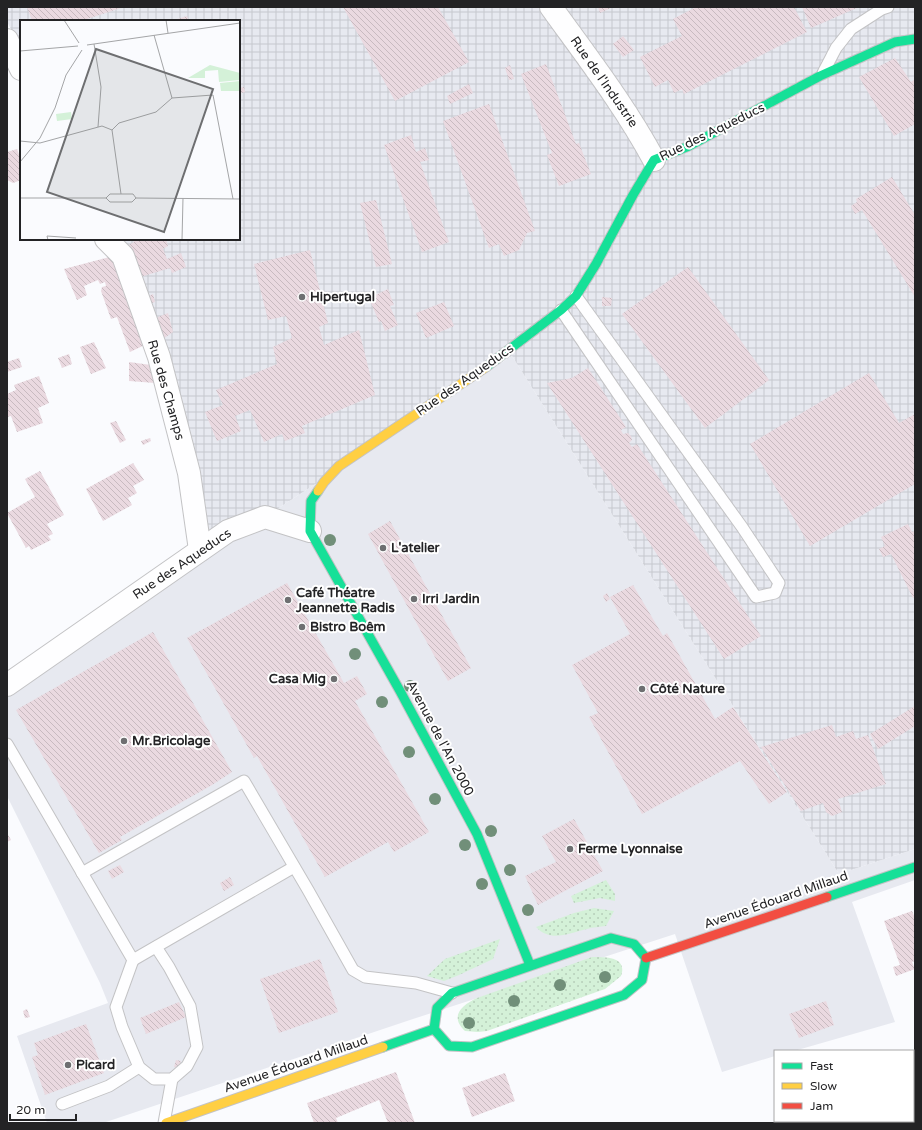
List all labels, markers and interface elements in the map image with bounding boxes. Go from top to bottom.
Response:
inset map [20,20,240,240]
street label: Rue de l'Industrie [567,33,641,131]
street label: Rue des Aqueducs [657,100,767,164]
place label: Hipertugal [310,289,375,305]
marker: Hipertugal [297,292,307,302]
street label: Rue des Champs [144,338,188,442]
street label: Rue des Aqueducs [413,340,517,420]
street label: Rue des Aqueducs [130,525,234,603]
place label: L'atelier [391,540,441,556]
marker: L'atelier [378,543,388,553]
place label: Café Théatre Jeannette Radis [295,585,395,616]
place label: Irri Jardin [422,591,480,607]
marker: Irri Jardin [409,594,419,604]
marker: Café Théatre Jeannette Radis [283,595,293,605]
place label: Bistro Boêm [310,619,386,635]
marker: Bistro Boêm [297,622,307,632]
place label: Casa Mig [269,671,326,687]
marker: Casa Mig [329,674,339,684]
street label: Avenue de l'An 2000 [403,677,477,799]
place label: Côté Nature [650,681,726,697]
marker: Côté Nature [637,684,647,694]
place label: Mr.Bricolage [132,733,211,749]
marker: Mr.Bricolage [119,736,129,746]
place label: Ferme Lyonnaise [578,841,683,857]
marker: Ferme Lyonnaise [565,844,575,854]
street label: Avenue Édouard Millaud [702,868,850,932]
street label: Avenue Édouard Millaud [222,1032,370,1096]
legend [774,1050,914,1122]
place label: Picard [76,1057,115,1073]
text: Fast [810,1059,834,1073]
marker: Picard [63,1060,73,1070]
text: Slow [810,1079,837,1093]
scale bar [10,1096,76,1122]
text: Jam [810,1099,833,1113]
text: 20 m [16,1103,45,1117]

